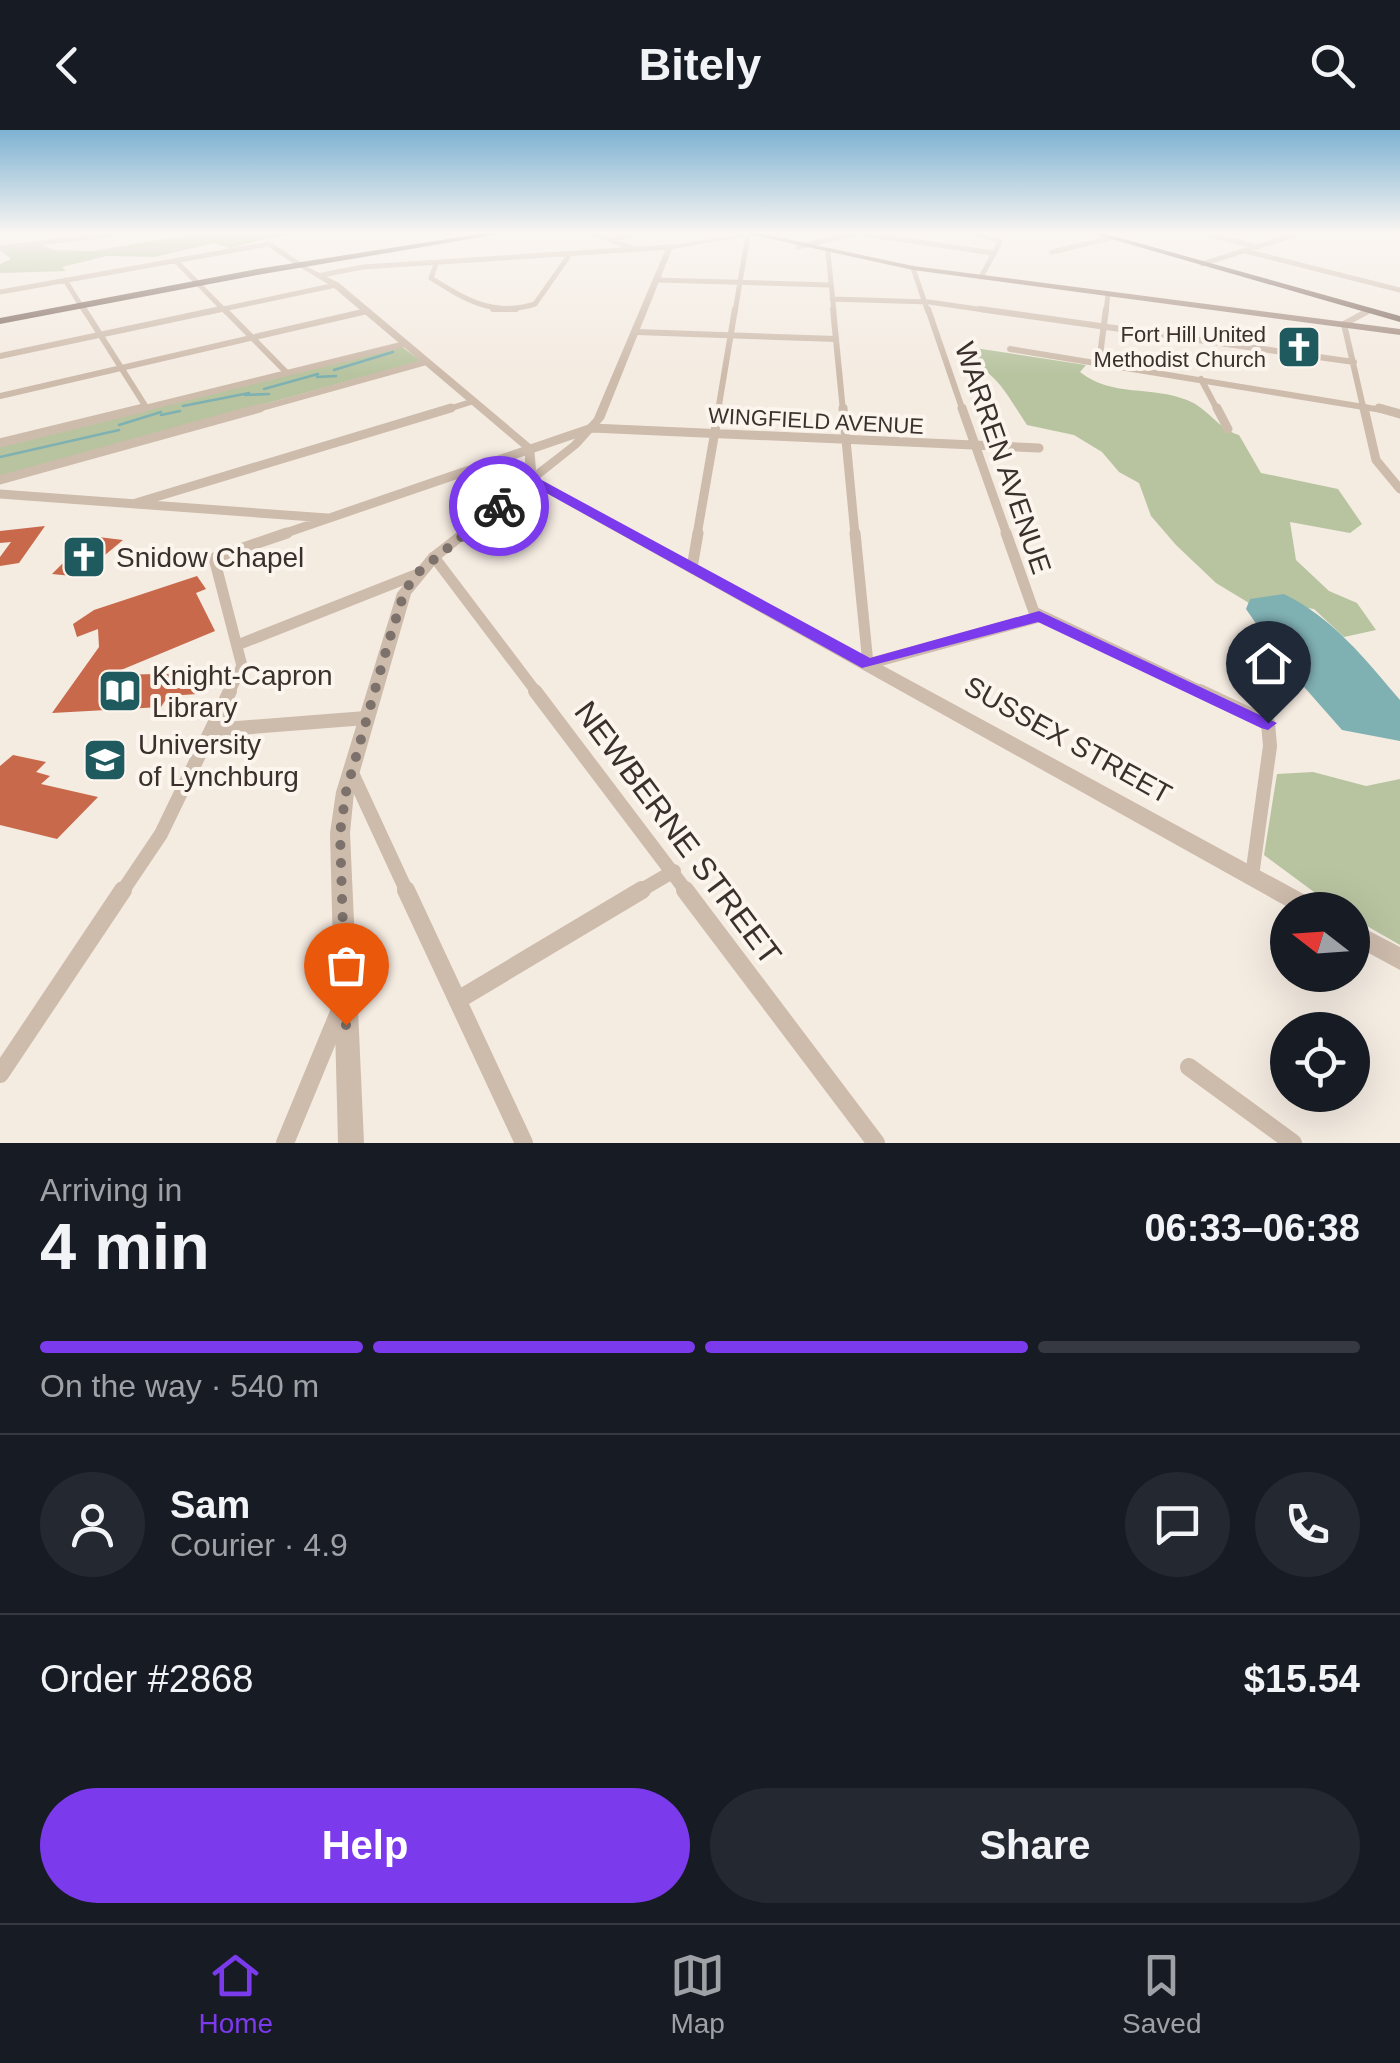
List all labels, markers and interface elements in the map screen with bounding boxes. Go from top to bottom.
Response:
icon: back [40,38,95,93]
icon: search [1305,38,1360,93]
text: Bitely [639,39,761,90]
place label: Fort Hill United Methodist Church [1094,322,1266,372]
church icon: Fort Hill United Methodist Church [1276,324,1322,370]
street label: WARREN AVENUE [949,338,1057,578]
street label: WINGFIELD AVENUE [708,403,924,439]
courier [449,456,549,556]
icon: bike [472,479,527,534]
church icon: Snidow Chapel [61,534,107,580]
place label: Snidow Chapel [116,542,304,573]
pin [1226,621,1311,724]
icon: home [1241,636,1296,691]
place label: Knight-Capron Library [152,660,333,723]
library icon: Knight-Capron Library [97,668,143,714]
street label: SUSSEX STREET [959,670,1177,810]
street label: NEWBERNE STREET [567,694,789,972]
place label: University of Lynchburg [138,729,299,792]
school or university icon: University of Lynchburg [82,737,128,783]
north arrow [1270,892,1370,992]
map controls [1270,892,1370,1112]
pin [304,923,389,1026]
icon: bag [319,938,374,993]
button: locate [1270,1012,1370,1112]
text: Arriving in [40,1172,182,1208]
text: 06:33–06:38 [1144,1207,1360,1249]
text: 4 min [40,1210,210,1283]
text: On the way · 540 m [40,1368,319,1404]
button: person [40,1472,145,1577]
button: chat [1125,1472,1230,1577]
button: phone [1255,1472,1360,1577]
text: Sam [170,1484,250,1526]
text: Courier · 4.9 [170,1527,348,1563]
text: Order #2868 [40,1658,253,1700]
text: $15.54 [1244,1658,1360,1700]
button: Help [40,1788,690,1903]
button: Share [710,1788,1360,1903]
tab: Home [198,1948,273,2040]
tab: Map [670,1948,725,2040]
tab: Saved [1122,1948,1201,2040]

